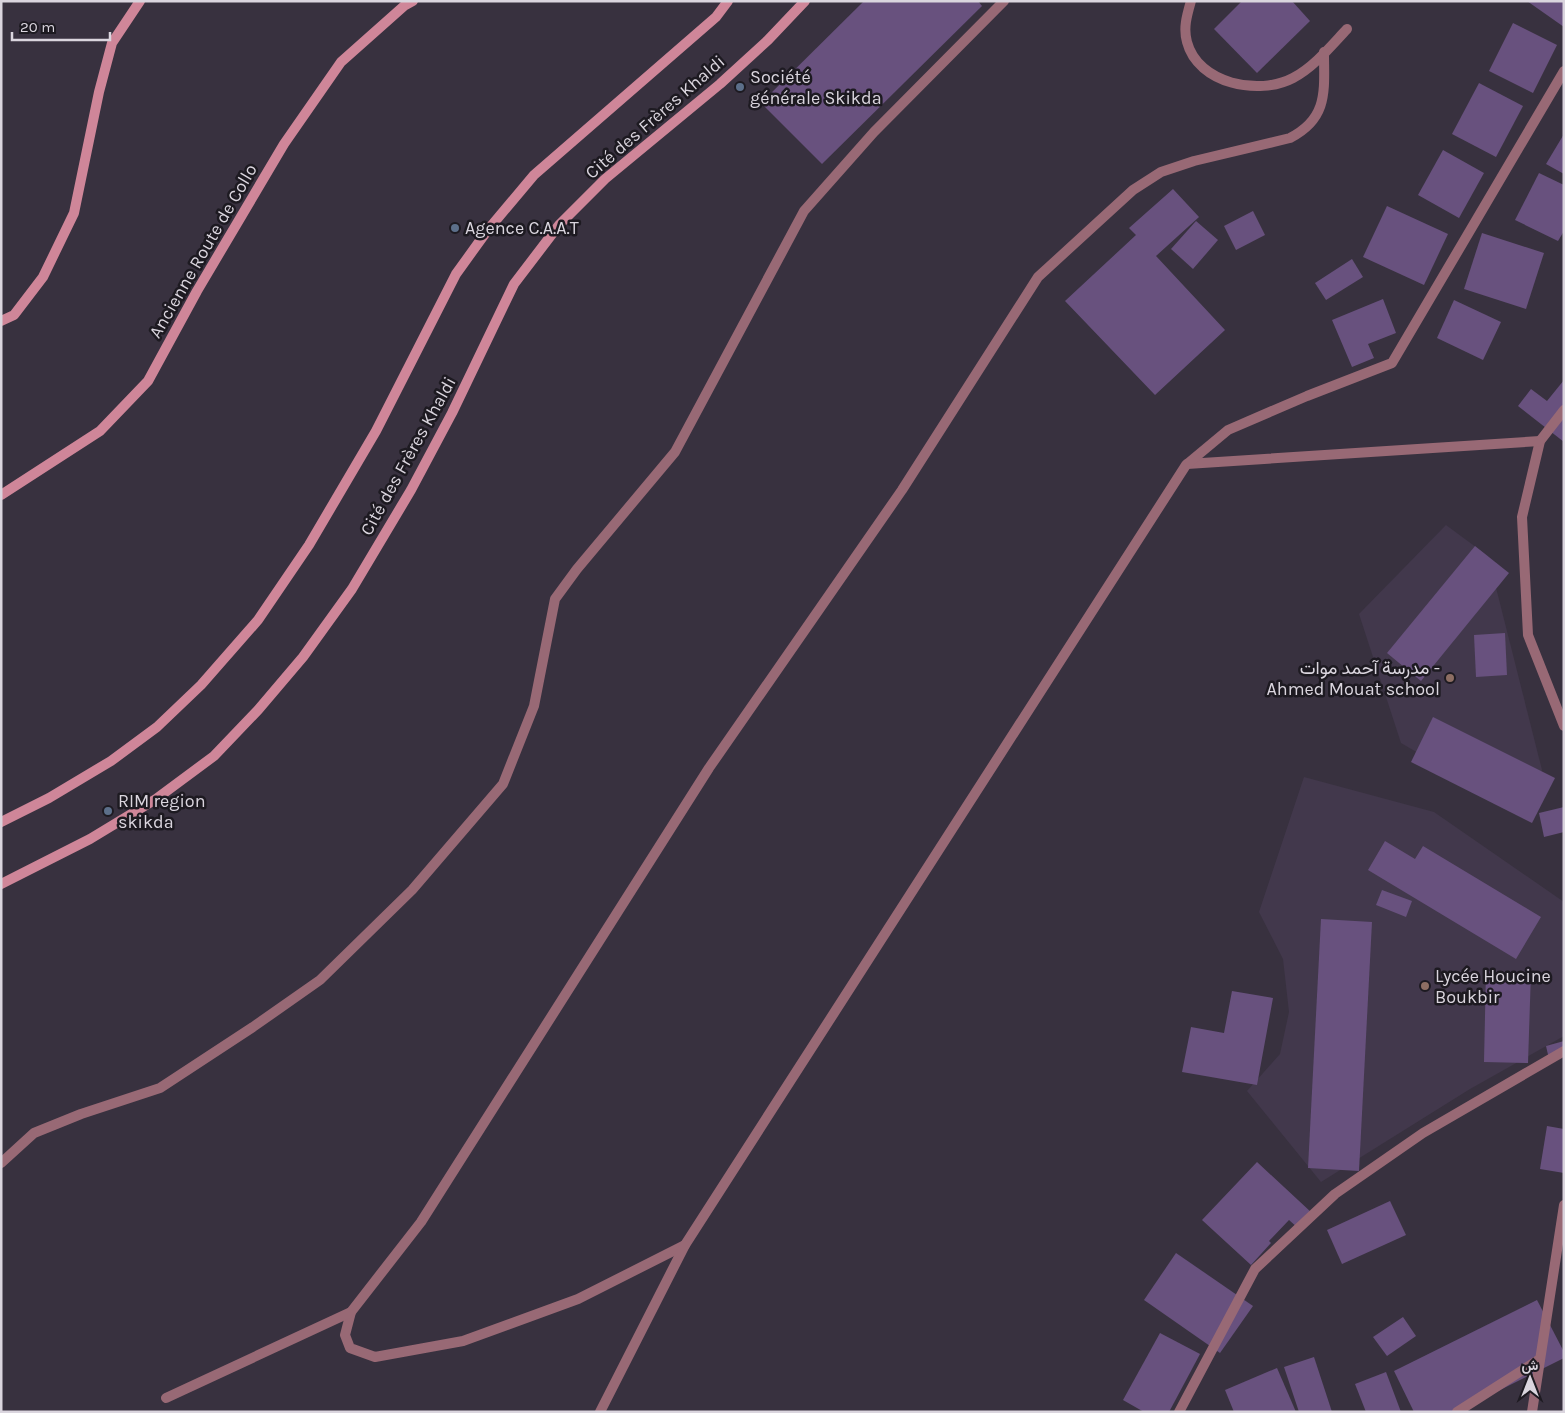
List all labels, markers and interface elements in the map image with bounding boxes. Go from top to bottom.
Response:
scale bar [12,10,110,42]
text: 20 m [20,18,55,36]
street label: Cité des Frères Khaldi [581,50,729,184]
place label: Société générale Skikda [750,66,882,109]
marker: Société générale Skikda [734,81,746,93]
street label: Ancienne Route de Collo [144,160,262,342]
place label: Agence C.A.A.T [465,217,579,239]
marker: Agence C.A.A.T [449,222,461,234]
street label: Cité des Frères Khaldi [355,373,461,539]
place label: مدرسة آحمد موات - Ahmed Mouat school [1267,657,1440,700]
marker: مدرسة آحمد موات - Ahmed Mouat school [1444,672,1456,684]
place label: RIM region skikda [118,790,206,833]
marker: RIM region skikda [102,805,114,817]
place label: Lycée Houcine Boukbir [1435,965,1551,1008]
marker: Lycée Houcine Boukbir [1419,980,1431,992]
north arrow [1505,1353,1555,1403]
text: ش [1522,1357,1539,1374]

